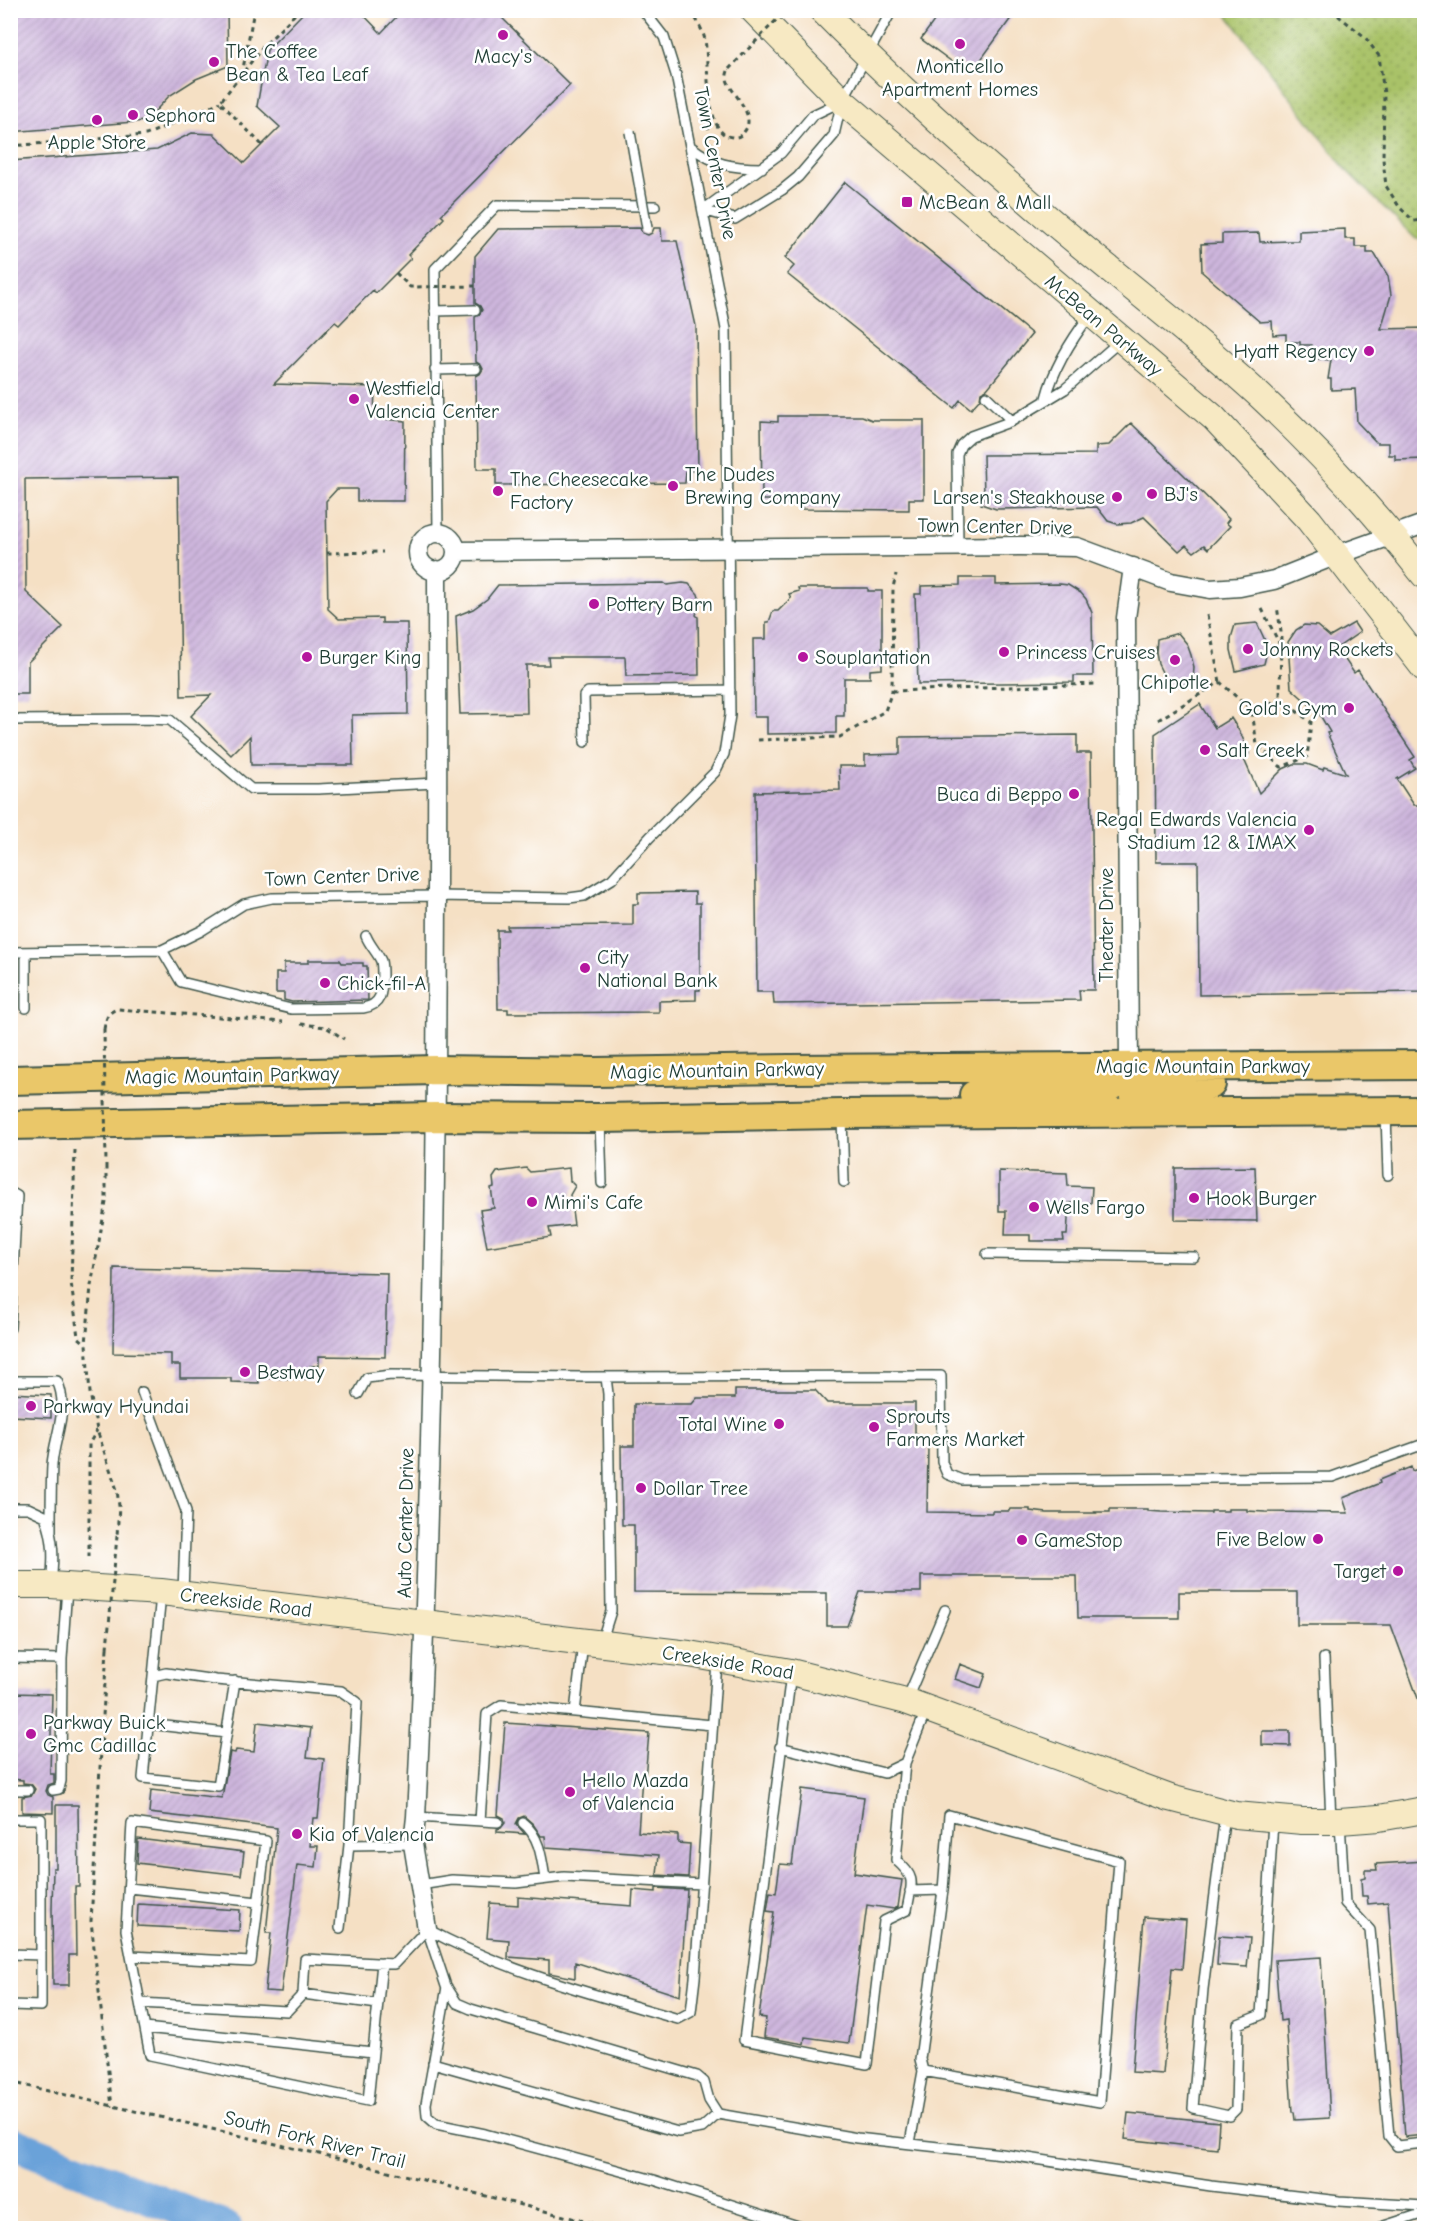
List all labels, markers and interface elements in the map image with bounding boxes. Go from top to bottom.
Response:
marker: Macy's [496,28,510,42]
marker: Monticello Apartment Homes [953,37,967,51]
place label: The Coffee Bean & Tea Leaf [226,40,369,86]
place label: Macy's [474,45,532,68]
marker: The Coffee Bean & Tea Leaf [207,55,221,69]
place label: Monticello Apartment Homes [882,55,1038,101]
street label: Town Center Drive [689,85,742,241]
place label: Sephora [145,104,216,127]
marker: Sephora [126,108,140,122]
marker: Apple Store [90,113,104,127]
place label: Apple Store [48,131,146,154]
place label: McBean & Mall [919,191,1051,214]
marker: McBean & Mall [900,195,914,209]
street label: McBean Parkway [1040,270,1167,381]
place label: Hyatt Regency [1234,340,1357,363]
marker: Hyatt Regency [1362,344,1376,358]
place label: Westfield Valencia Center [366,377,499,423]
marker: Westfield Valencia Center [347,392,361,406]
place label: The Dudes Brewing Company [685,463,840,509]
place label: The Cheesecake Factory [510,468,648,514]
marker: The Dudes Brewing Company [666,479,680,493]
place label: BJ's [1164,483,1198,506]
marker: The Cheesecake Factory [491,484,505,498]
place label: Larsen's Steakhouse [933,486,1105,509]
marker: BJ's [1145,487,1159,501]
marker: Larsen's Steakhouse [1110,490,1124,504]
street label: Town Center Drive [917,514,1073,539]
place label: Pottery Barn [606,593,713,616]
marker: Pottery Barn [587,597,601,611]
place label: Johnny Rockets [1260,638,1393,661]
place label: Princess Cruises [1016,641,1155,664]
marker: Johnny Rockets [1241,642,1255,656]
marker: Princess Cruises [997,645,1011,659]
place label: Burger King [319,646,422,669]
place label: Souplantation [815,646,931,669]
marker: Burger King [300,650,314,664]
marker: Souplantation [796,650,810,664]
marker: Chipotle [1168,653,1182,667]
place label: Chipotle [1141,671,1209,694]
place label: Gold's Gym [1238,697,1337,720]
marker: Gold's Gym [1342,701,1356,715]
place label: Salt Creek [1217,739,1305,762]
marker: Salt Creek [1198,743,1212,757]
place label: Buca di Beppo [937,783,1062,806]
marker: Buca di Beppo [1067,787,1081,801]
place label: Regal Edwards Valencia Stadium 12 & IMAX [1096,808,1297,854]
marker: Regal Edwards Valencia Stadium 12 & IMAX [1302,823,1316,837]
street label: Town Center Drive [264,862,420,891]
street label: Theater Drive [1095,868,1118,982]
place label: City National Bank [597,946,718,992]
marker: City National Bank [578,961,592,975]
place label: Chick-fil-A [337,972,426,995]
marker: Chick-fil-A [318,976,332,990]
street label: Magic Mountain Parkway [1096,1055,1310,1078]
street label: Magic Mountain Parkway [610,1057,824,1084]
street label: Magic Mountain Parkway [125,1062,339,1089]
place label: Hook Burger [1206,1187,1317,1210]
place label: Mimi's Cafe [544,1191,643,1214]
marker: Hook Burger [1187,1191,1201,1205]
marker: Mimi's Cafe [525,1195,539,1209]
place label: Wells Fargo [1046,1196,1145,1219]
marker: Wells Fargo [1027,1200,1041,1214]
place label: Bestway [257,1361,324,1384]
marker: Bestway [238,1365,252,1379]
place label: Parkway Hyundai [43,1395,189,1418]
marker: Parkway Hyundai [24,1399,38,1413]
place label: Sprouts Farmers Market [886,1405,1025,1451]
place label: Total Wine [679,1413,767,1436]
marker: Total Wine [772,1417,786,1431]
marker: Sprouts Farmers Market [867,1420,881,1434]
street label: Auto Center Drive [393,1448,418,1598]
place label: Dollar Tree [653,1477,748,1500]
marker: Dollar Tree [634,1481,648,1495]
place label: Five Below [1216,1528,1306,1551]
place label: GameStop [1034,1529,1123,1552]
marker: Five Below [1311,1532,1325,1546]
marker: GameStop [1015,1533,1029,1547]
place label: Target [1333,1560,1387,1583]
marker: Target [1391,1564,1405,1578]
street label: Creekside Road [179,1583,313,1622]
street label: Creekside Road [660,1641,795,1684]
place label: Parkway Buick Gmc Cadillac [43,1711,166,1757]
marker: Parkway Buick Gmc Cadillac [24,1727,38,1741]
place label: Hello Mazda of Valencia [582,1769,689,1815]
marker: Hello Mazda of Valencia [563,1785,577,1799]
place label: Kia of Valencia [309,1823,434,1846]
marker: Kia of Valencia [290,1827,304,1841]
street label: South Fork River Trail [222,2106,408,2173]

